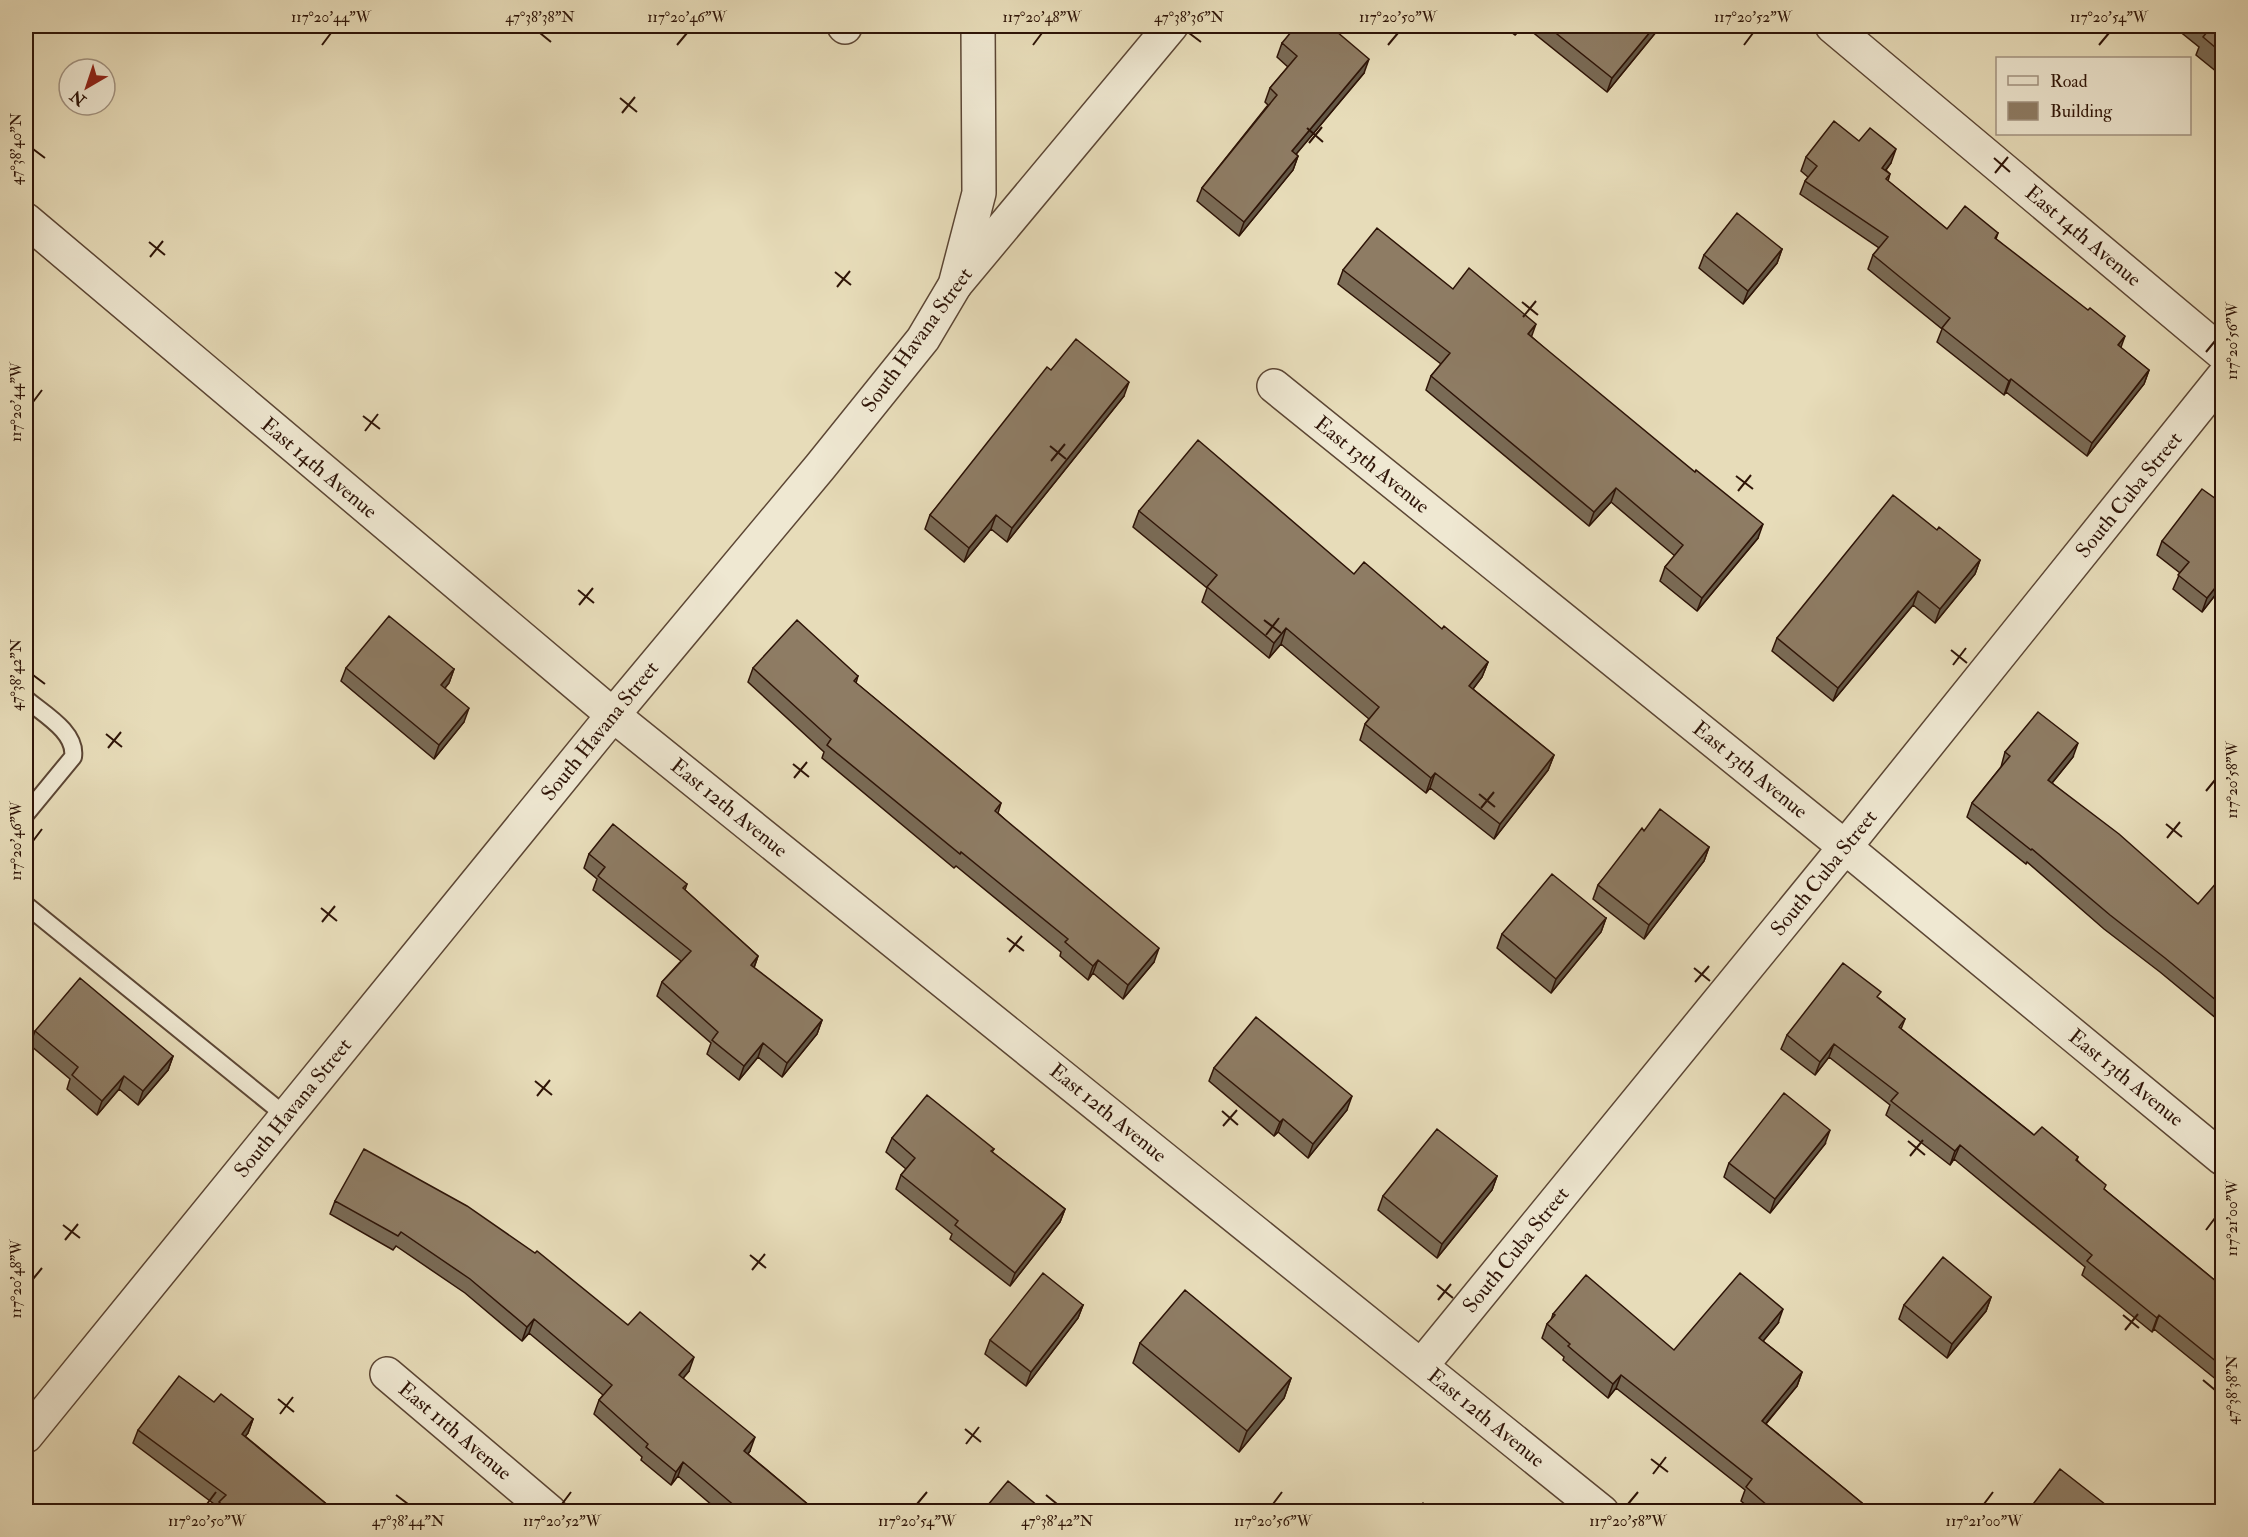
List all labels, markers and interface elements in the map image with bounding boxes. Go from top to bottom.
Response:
text: 117°20'44"W [291,8,372,27]
text: 47°38'38"N [505,8,575,27]
text: 117°20'46"W [647,8,727,27]
text: 117°20'48"W [1003,8,1082,27]
text: 47°38'36"N [1154,8,1224,27]
text: 117°20'50"W [1359,8,1438,27]
text: 117°20'52"W [1714,8,1793,27]
text: 117°20'54"W [2070,8,2149,27]
north arrow [57,57,117,117]
legend [1996,57,2191,135]
text: Road [2050,70,2088,93]
text: N [66,85,91,111]
text: Building [2050,100,2113,123]
text: 47°38'40"N [7,112,26,185]
street label: East 14th Avenue [2019,179,2147,293]
street label: South Havana Street [855,262,979,418]
text: 117°20'56"W [2223,301,2242,380]
text: 117°20'44"W [7,361,26,442]
street label: East 13th Avenue [1309,410,1435,520]
street label: East 14th Avenue [255,411,383,525]
street label: South Cuba Street [2070,426,2188,564]
text: 47°38'42"N [7,638,26,711]
street label: South Havana Street [535,655,665,807]
street label: East 13th Avenue [1687,715,1813,825]
text: 117°20'58"W [2223,741,2242,819]
street label: East 12th Avenue [665,752,793,864]
text: 117°20'46"W [7,801,26,881]
street label: South Cuba Street [1765,804,1883,942]
street label: East 13th Avenue [2063,1023,2189,1133]
street label: South Havana Street [228,1032,358,1184]
street label: East 12th Avenue [1044,1057,1172,1169]
text: 117°21'00"W [2223,1179,2242,1256]
street label: South Cuba Street [1457,1181,1575,1319]
text: 117°20'48"W [7,1239,26,1318]
text: 47°38'38"N [2223,1355,2242,1425]
street label: East 12th Avenue [1422,1362,1550,1474]
street label: East 11th Avenue [393,1376,518,1487]
text: 117°20'50"W [168,1512,247,1531]
text: 47°38'44"N [372,1512,445,1531]
text: 117°20'52"W [523,1512,602,1531]
text: 117°20'54"W [878,1512,957,1531]
text: 47°38'42"N [1021,1512,1094,1531]
text: 117°20'56"W [1234,1512,1313,1531]
text: 117°20'58"W [1589,1512,1667,1531]
text: 117°21'00"W [1946,1512,2023,1531]

